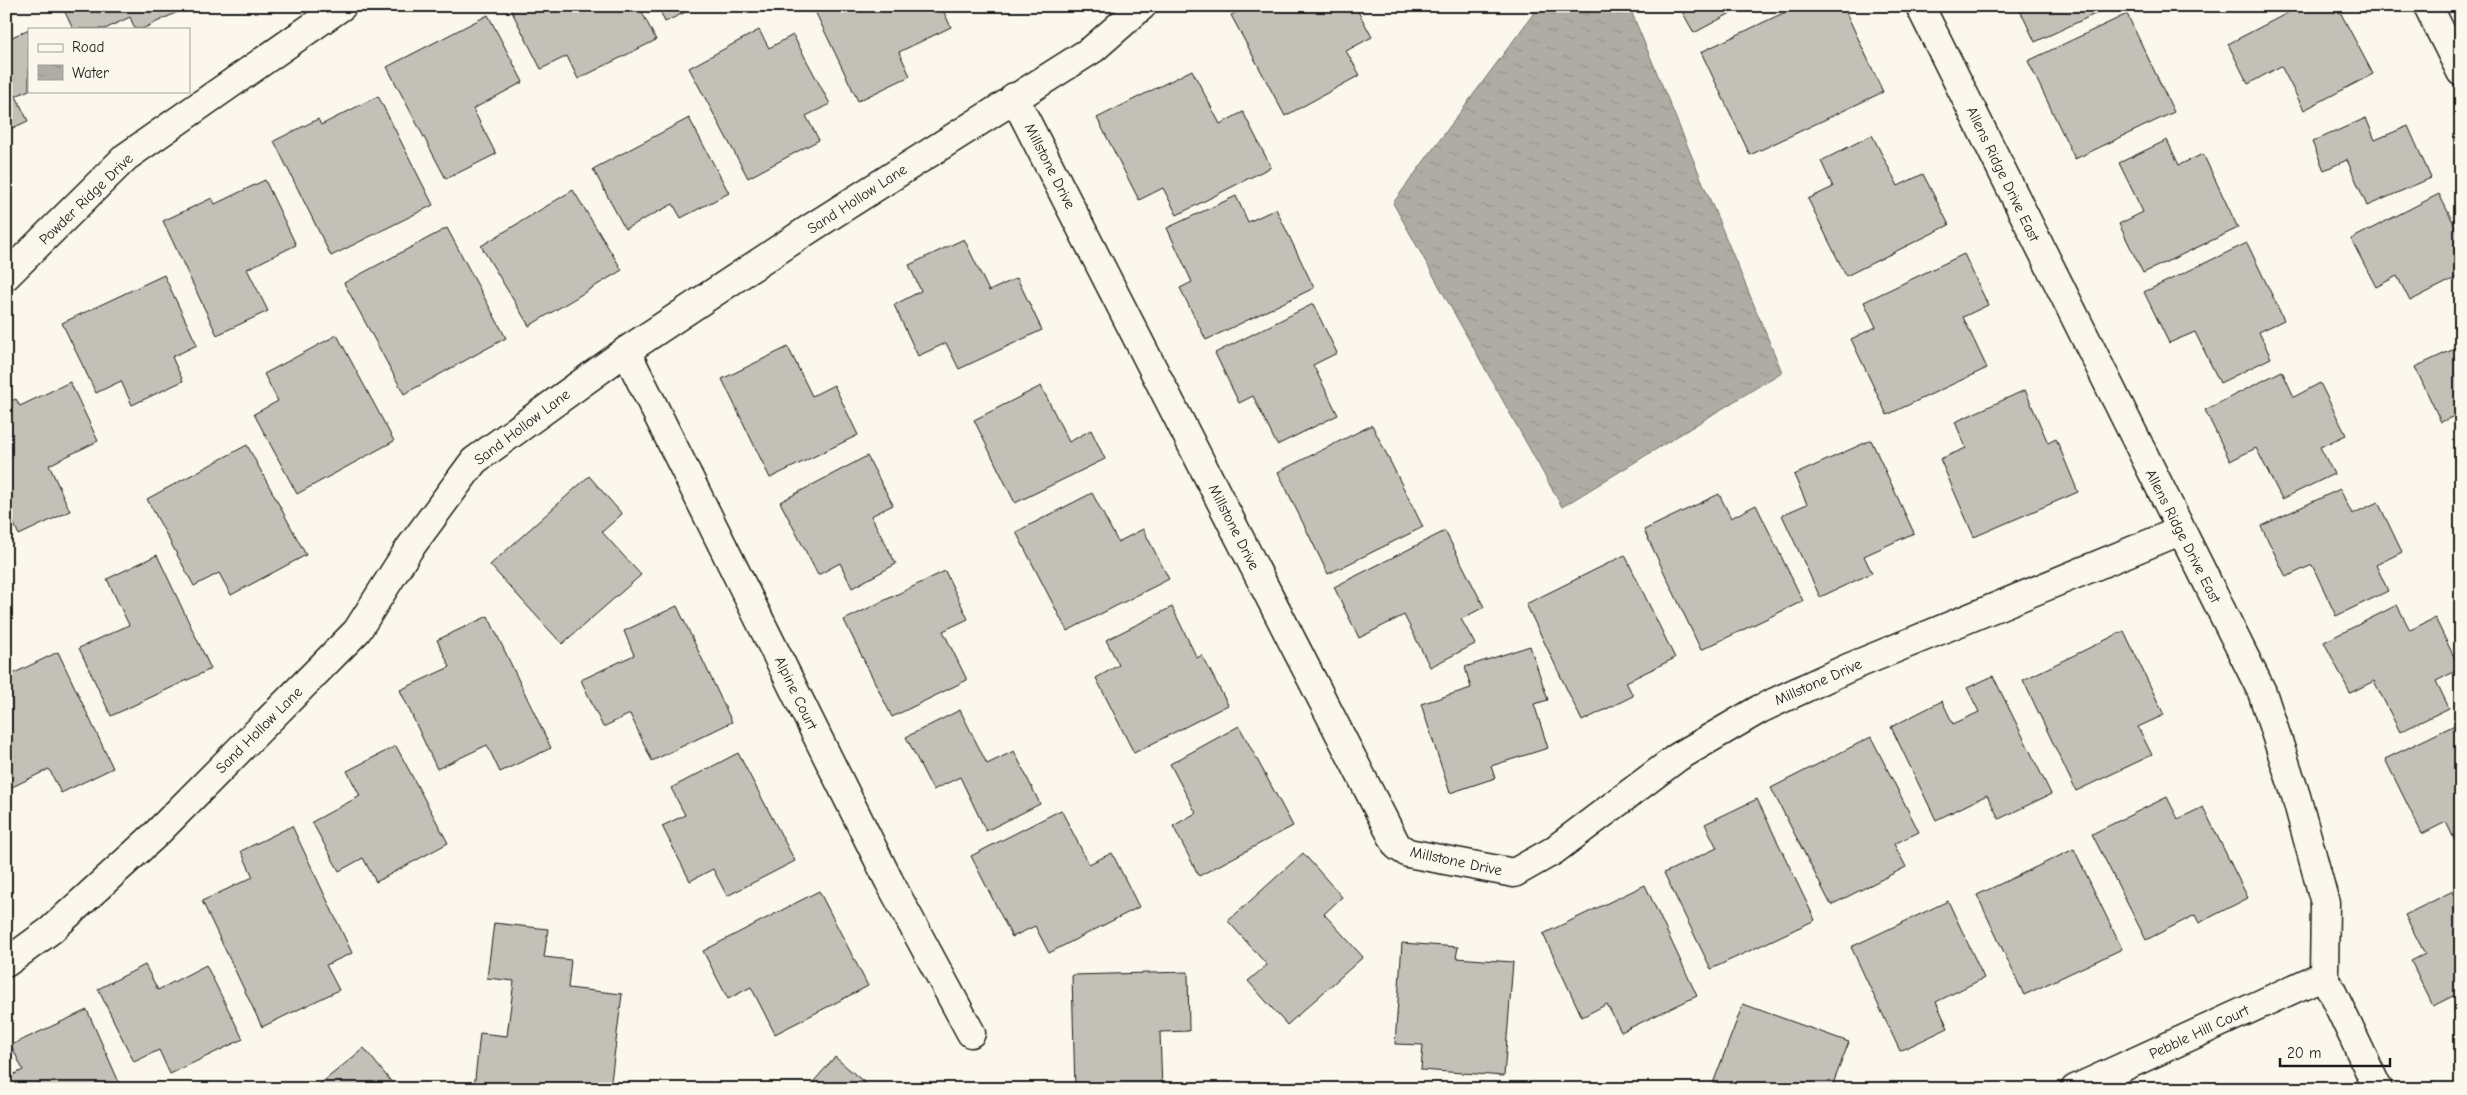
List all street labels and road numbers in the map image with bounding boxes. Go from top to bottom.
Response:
street label: Allens Ridge Drive East [1963,104,2044,245]
street label: Millstone Drive [1021,120,1080,212]
street label: Powder Ridge Drive [35,149,137,248]
street label: Sand Hollow Lane [804,160,911,238]
street label: Sand Hollow Lane [471,385,574,469]
street label: Allens Ridge Drive East [2141,466,2225,607]
street label: Millstone Drive [1205,481,1264,573]
street label: Alpine Court [771,653,822,733]
street label: Millstone Drive [1772,655,1865,709]
street label: Sand Hollow Lane [212,683,306,777]
street label: Millstone Drive [1408,842,1504,880]
street label: Pebble Hill Court [2146,1001,2252,1063]

